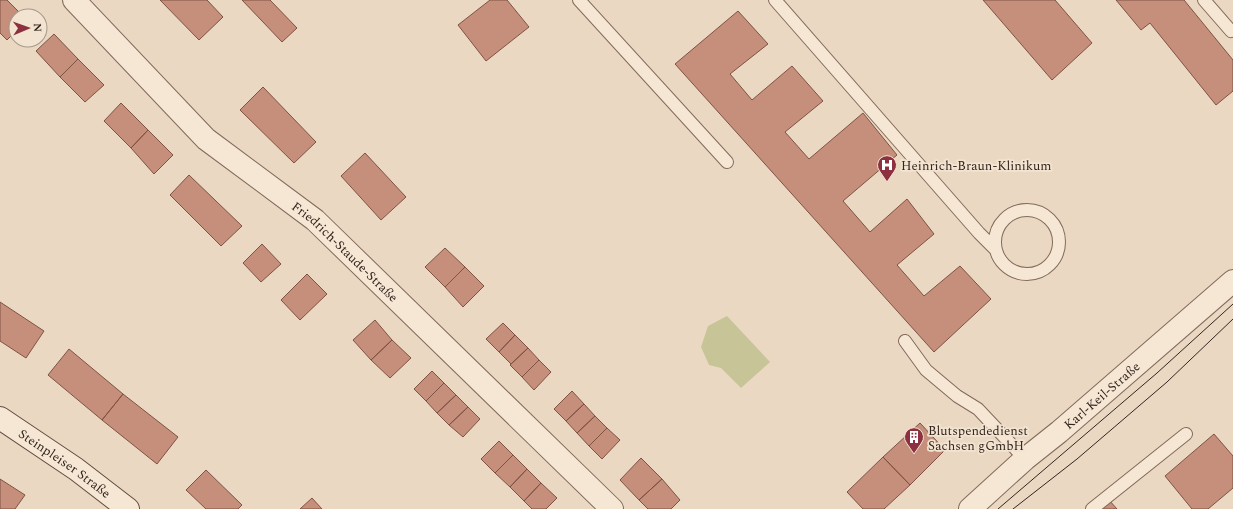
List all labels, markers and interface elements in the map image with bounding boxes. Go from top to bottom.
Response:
north arrow [8,8,48,48]
text: N [29,23,46,32]
hospital icon: Heinrich-Braun-Klinikum [876,154,898,182]
place label: Heinrich-Braun-Klinikum [901,156,1051,176]
street label: Friedrich-Staude-Straße [287,197,403,307]
street label: Karl-Keil-Straße [1060,357,1145,435]
place label: Blutspendedienst Sachsen gGmbH [928,421,1028,456]
street label: Steinpleiser Straße [14,424,115,503]
building icon: Blutspendedienst Sachsen gGmbH [903,426,925,454]

